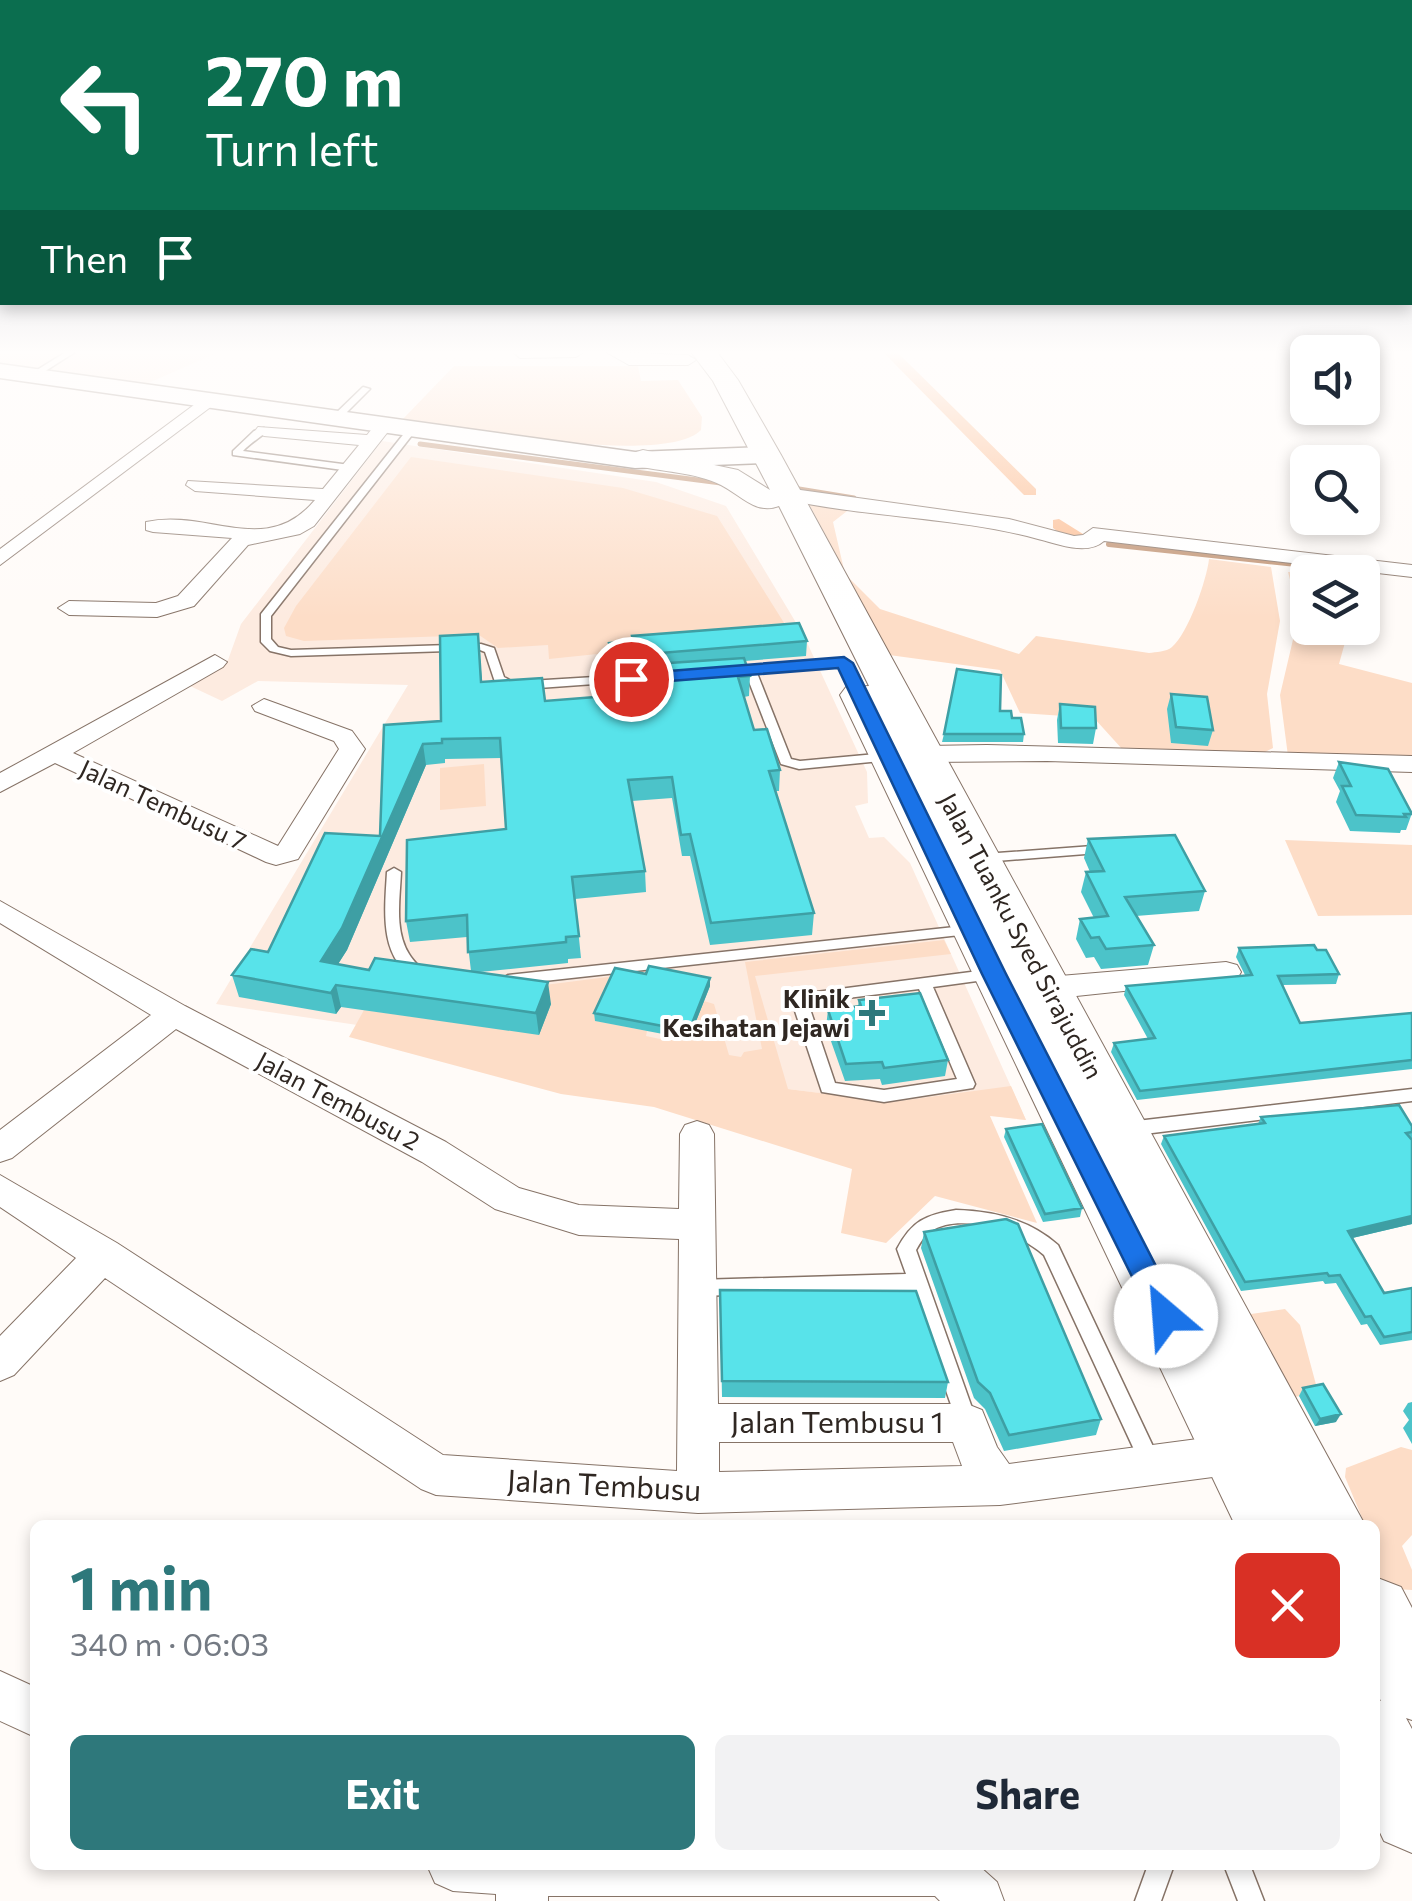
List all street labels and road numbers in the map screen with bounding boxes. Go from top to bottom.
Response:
street label: Jalan Tembusu 7 [75,752,251,856]
street label: Jalan Tuanku Syed Sirajuddin [934,787,1110,1084]
street label: Jalan Tembusu 2 [252,1044,425,1156]
street label: Jalan Tembusu 1 [730,1402,944,1439]
street label: Jalan Tembusu [506,1460,702,1507]

